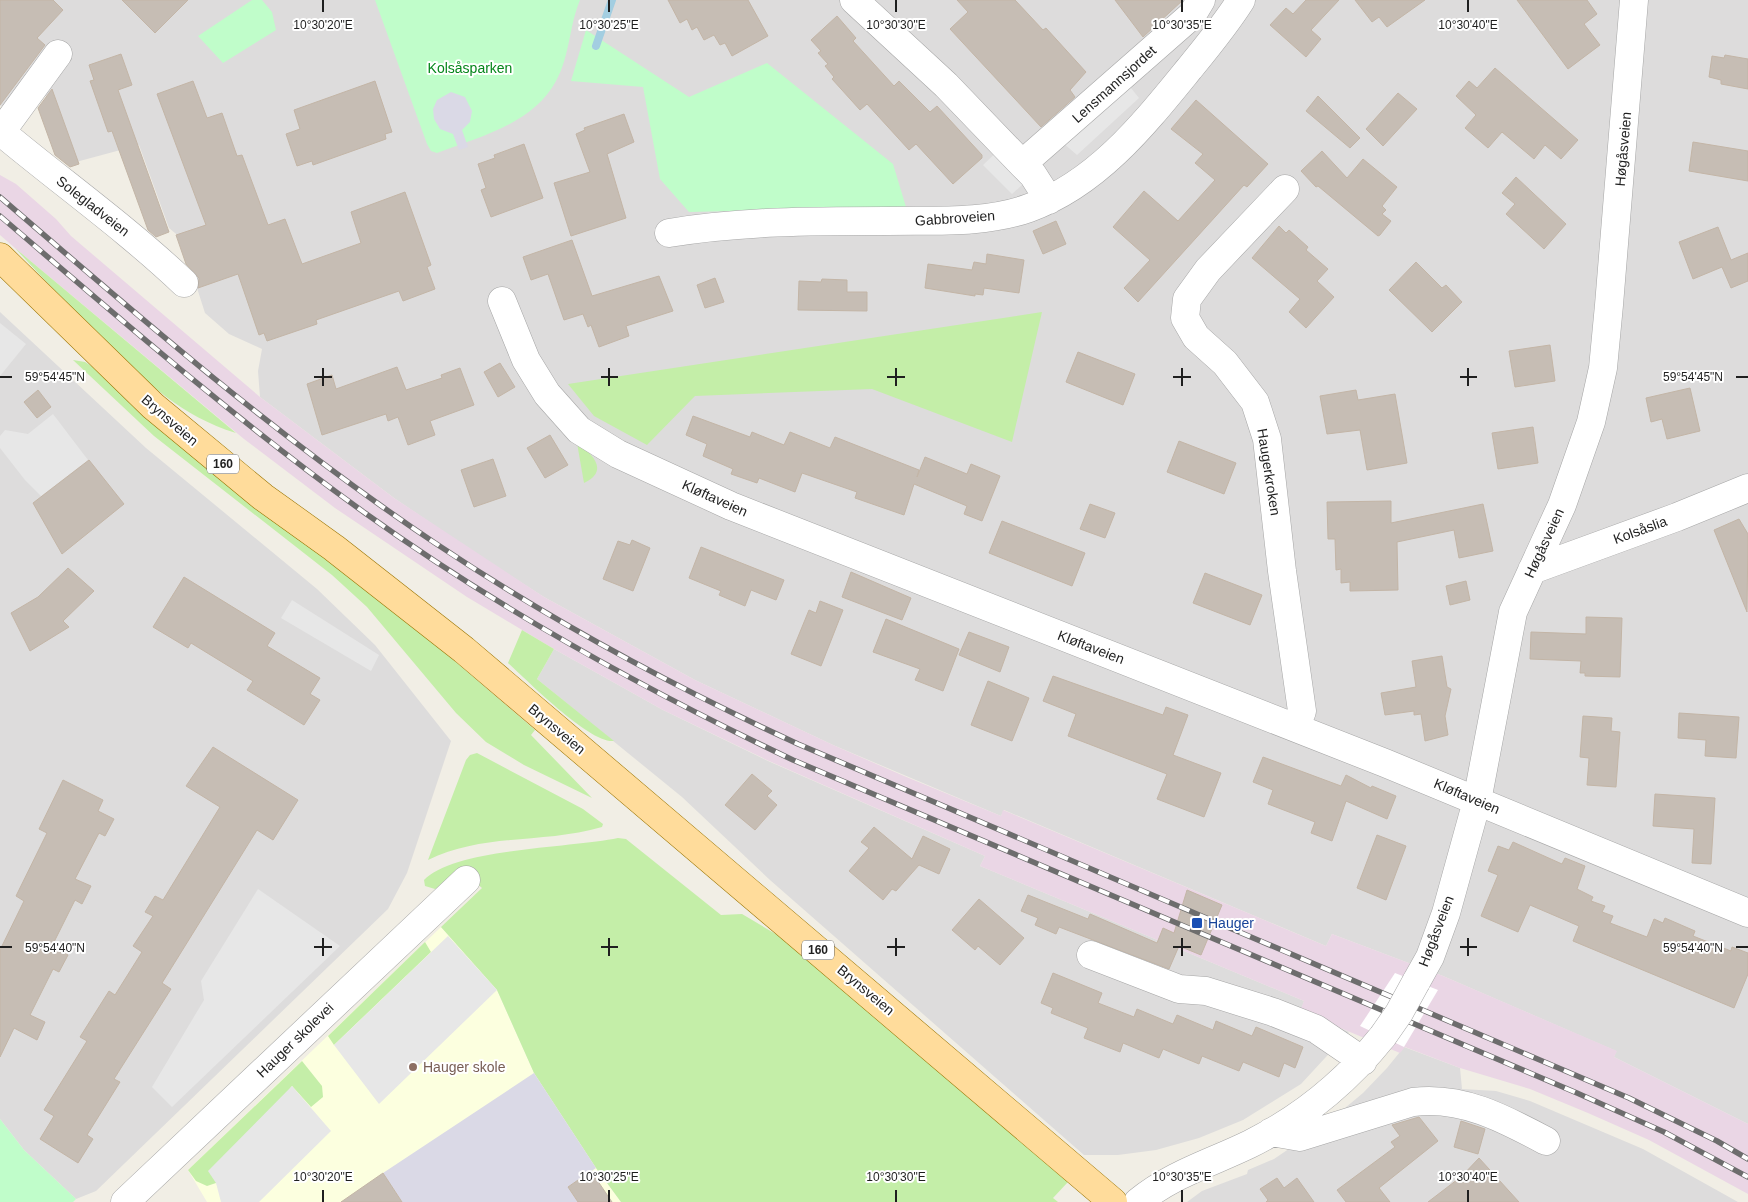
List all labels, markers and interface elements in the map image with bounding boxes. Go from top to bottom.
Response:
text: 10°30'20"E [293,18,353,32]
text: 10°30'25"E [579,18,639,32]
text: 10°30'30"E [866,18,926,32]
text: 10°30'35"E [1152,18,1212,32]
text: 10°30'40"E [1438,18,1498,32]
street label: Lensmannsjordet [1069,42,1159,126]
park label: Kolsåsparken [428,60,512,76]
street label: Høgåsveien [1612,111,1634,187]
street label: Solegladveien [53,173,133,239]
street label: Gabbroveien [914,207,996,229]
text: 59°54'45"N [25,370,85,384]
text: 59°54'45"N [1663,370,1723,384]
street label: Brynsveien [139,391,201,449]
street label: Haugerkroken [1254,427,1284,517]
road number: 160 [207,454,239,474]
street label: Kløftaveien [680,476,750,520]
street label: Høgåsveien [1521,506,1567,580]
street label: Kolsåslia [1611,513,1669,547]
street label: Kløftaveien [1055,627,1127,667]
street label: Brynsveien [525,701,589,757]
street label: Kløftaveien [1432,775,1502,817]
street label: Høgåsveien [1415,893,1457,969]
place label: Hauger [1208,915,1254,931]
marker: Hauger [1190,916,1204,930]
road number: 160 [802,940,834,960]
text: 59°54'40"N [25,941,85,955]
text: 59°54'40"N [1663,941,1723,955]
street label: Brynsveien [834,962,898,1018]
street label: Hauger skolevei [253,999,337,1081]
place label: Hauger skole [423,1059,506,1075]
marker: Hauger skole [407,1061,419,1073]
text: 10°30'20"E [293,1170,353,1184]
text: 10°30'25"E [579,1170,639,1184]
text: 10°30'30"E [866,1170,926,1184]
text: 10°30'35"E [1152,1170,1212,1184]
text: 10°30'40"E [1438,1170,1498,1184]

